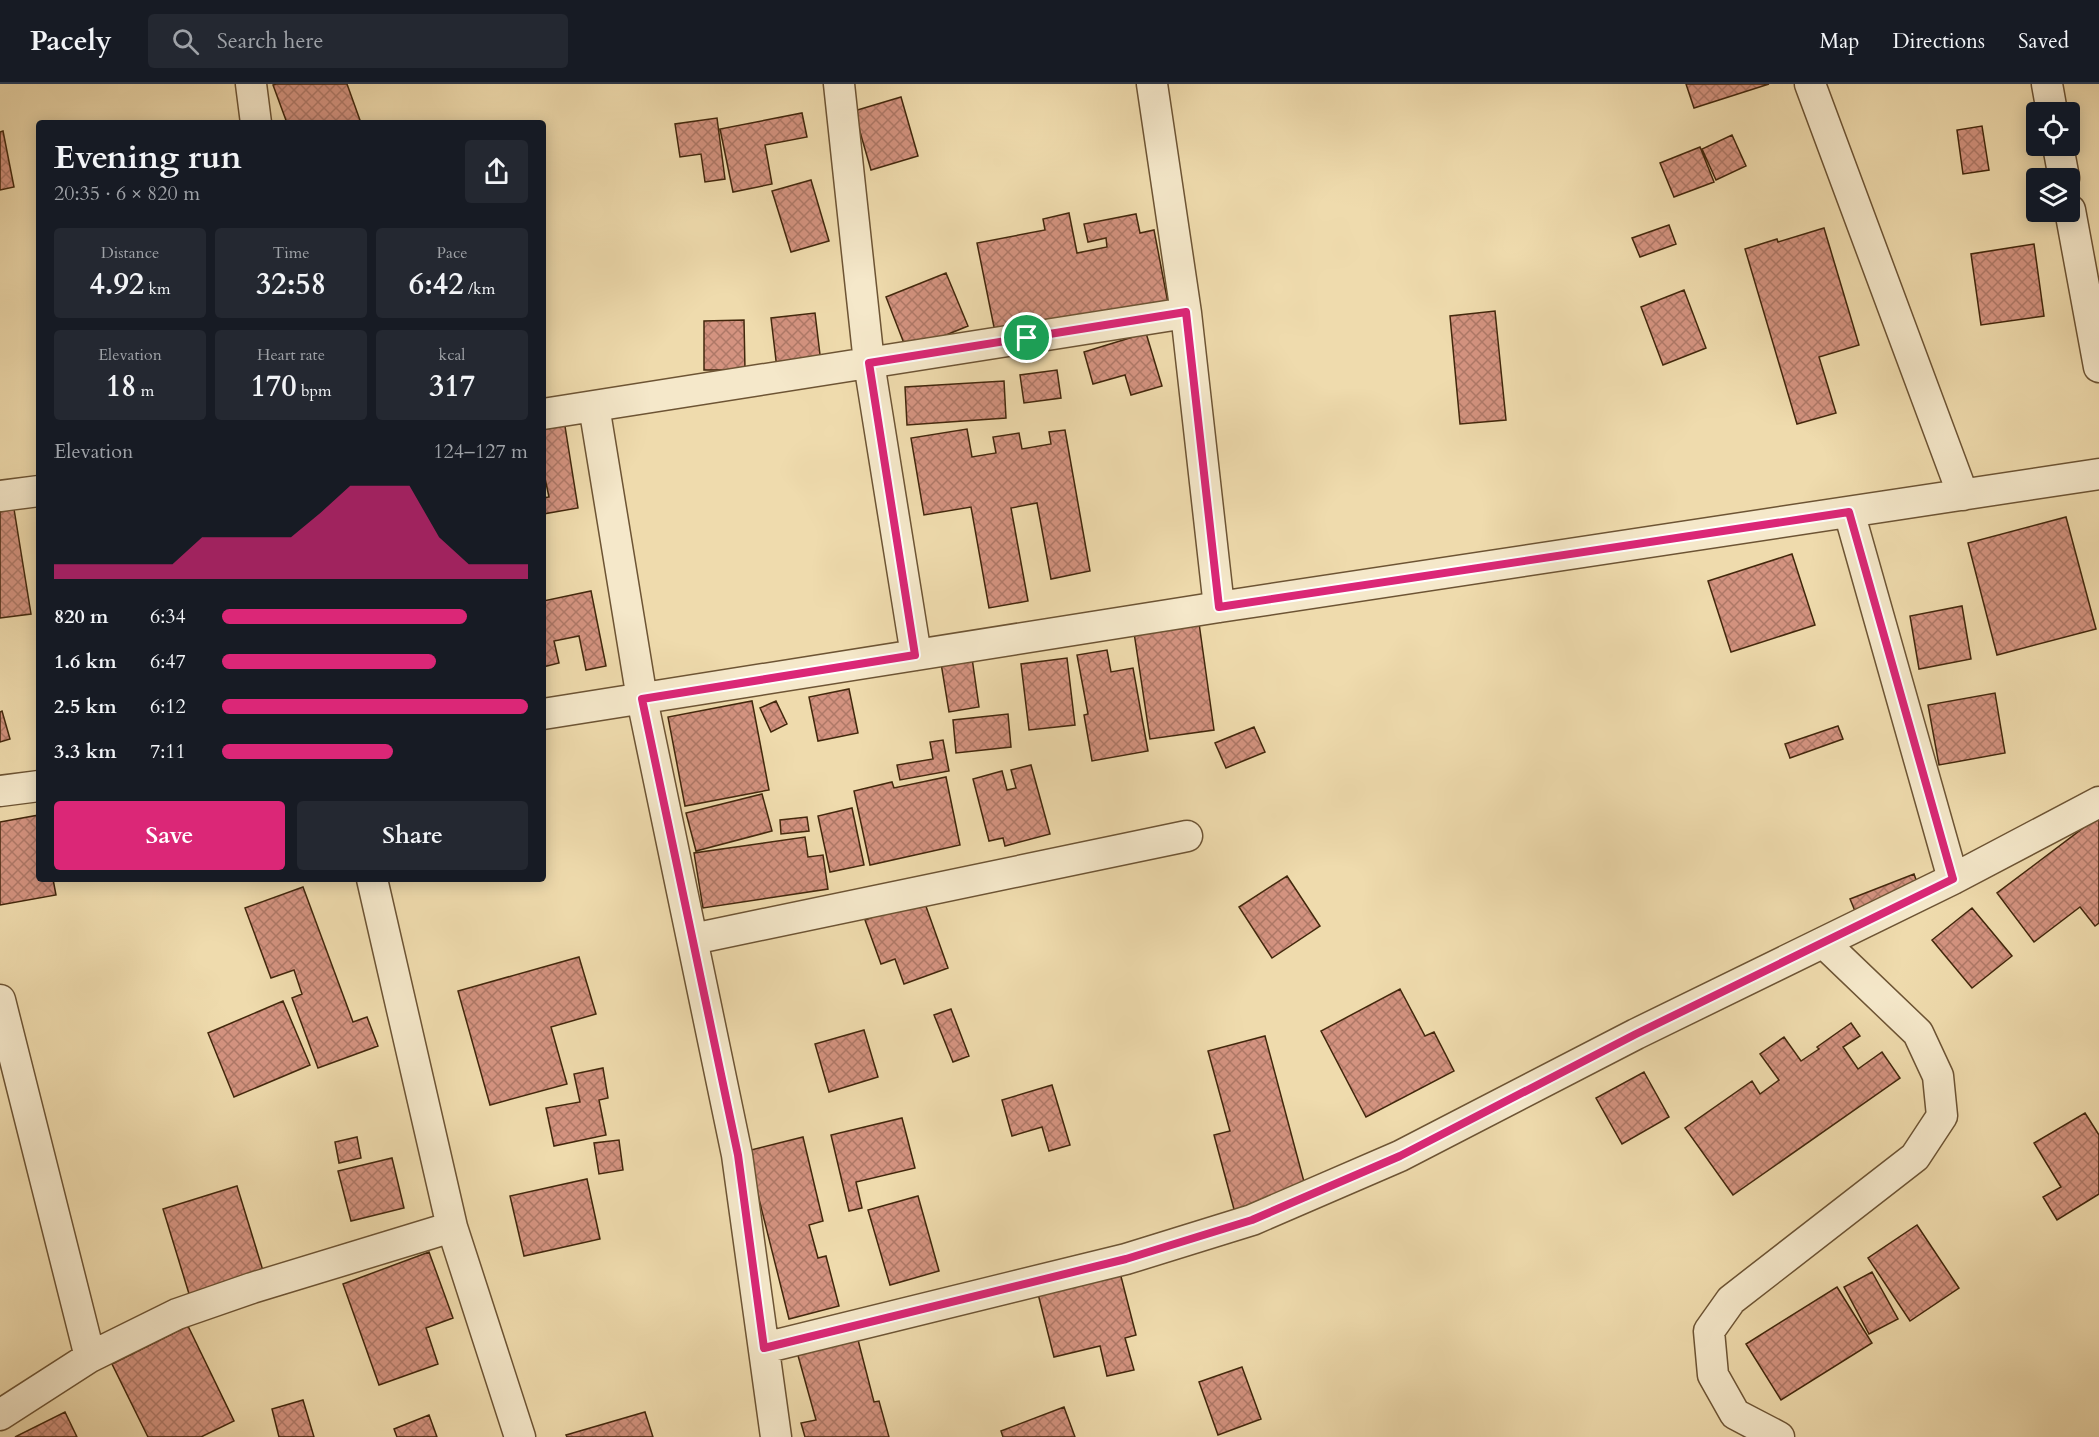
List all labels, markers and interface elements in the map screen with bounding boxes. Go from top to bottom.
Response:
search box [148,14,568,68]
text: Pacely [30,22,112,60]
icon: search [169,25,202,58]
text: Search here [217,26,323,56]
text: Map [1819,27,1859,56]
text: Directions [1892,27,1985,56]
text: Saved [2018,27,2069,56]
map controls [2026,102,2080,222]
button: locate [2026,102,2080,156]
text: Evening run [54,135,242,180]
button: share [465,140,528,203]
button: layers [2026,168,2080,222]
text: 20:35 · 6 × 820 m [54,180,200,207]
text: Distance [101,242,159,264]
text: Time [272,242,310,264]
text: Pace [437,242,467,264]
text: 4.92 [89,264,144,305]
text: 32:58 [256,264,326,305]
text: 6:42 [409,264,464,305]
text: km [144,278,171,300]
text: /km [464,278,495,300]
pin [1001,312,1052,363]
icon: arrive [1010,321,1043,354]
text: Elevation [98,344,162,366]
text: Heart rate [257,344,325,366]
text: kcal [439,344,465,366]
text: 18 [106,366,136,407]
text: 170 [250,366,297,407]
text: 317 [429,366,475,407]
text: m [136,380,154,402]
text: bpm [297,380,332,402]
text: Elevation [54,438,133,465]
text: 124–127 m [433,438,528,465]
text: 820 m [54,603,109,630]
text: 6:34 [150,603,186,630]
text: 1.6 km [54,648,117,675]
text: 6:47 [150,648,186,675]
text: 2.5 km [54,693,117,720]
text: 6:12 [150,693,186,720]
text: 3.3 km [54,738,117,765]
text: 7:11 [150,738,186,765]
button: Save [54,801,285,870]
button: Share [297,801,528,870]

